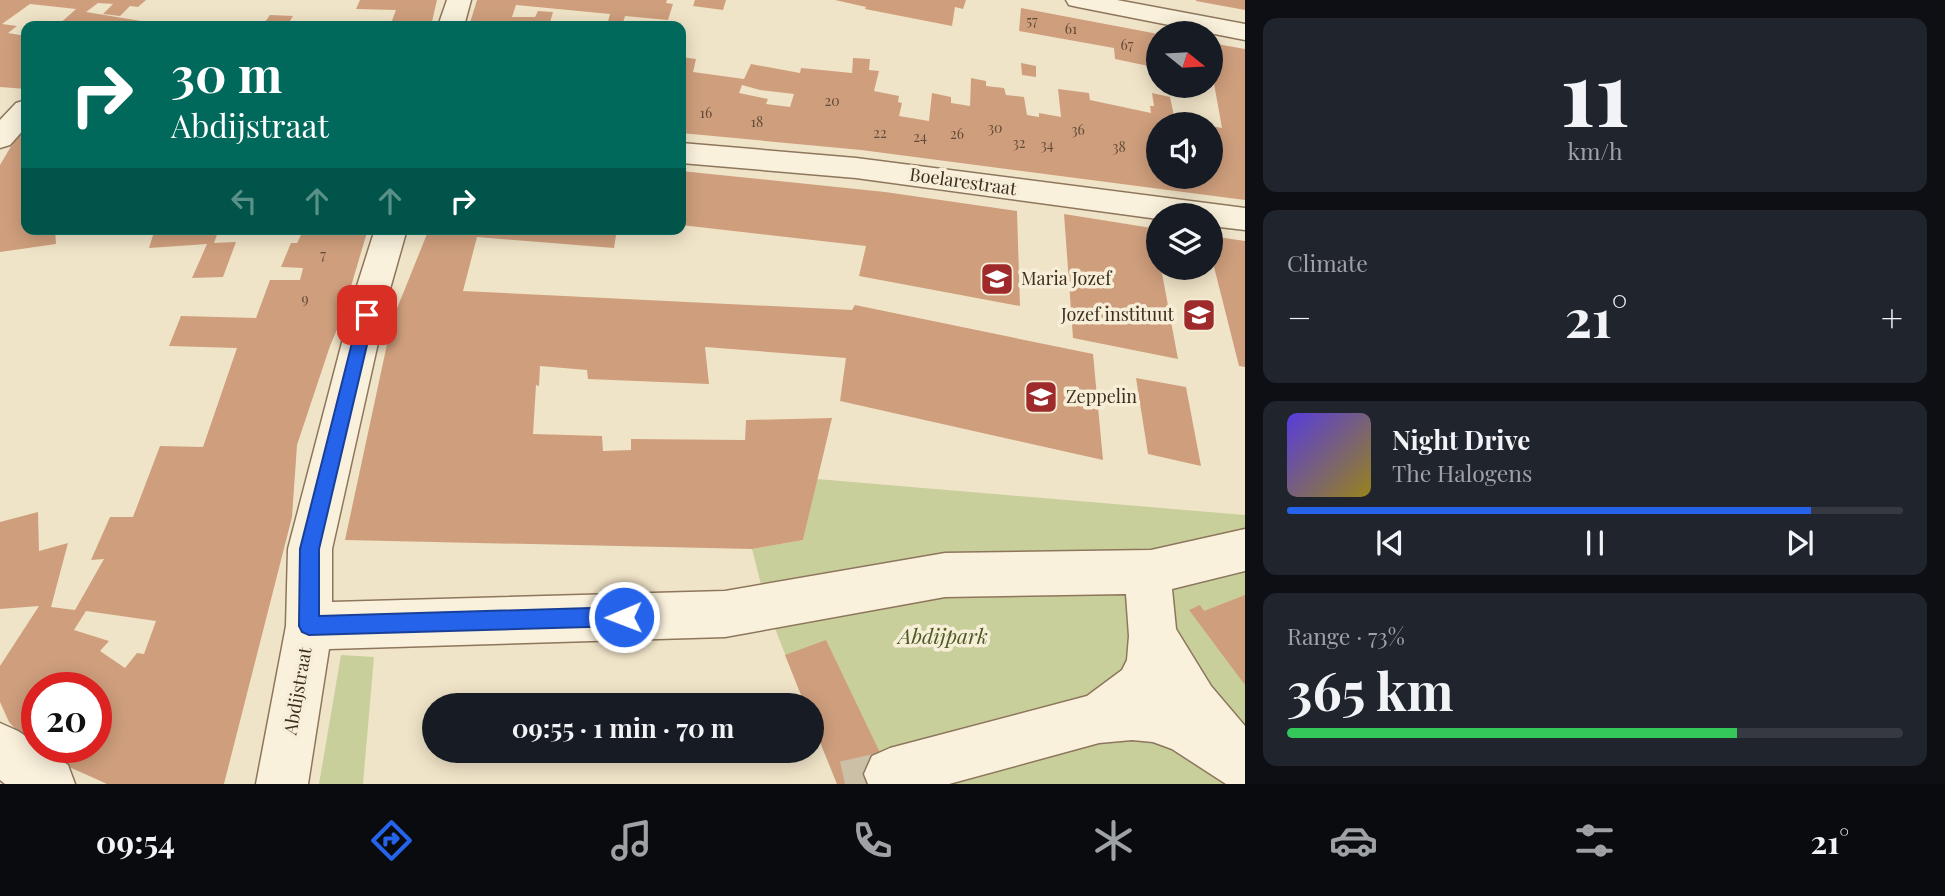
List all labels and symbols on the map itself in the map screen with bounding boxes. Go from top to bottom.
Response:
house number: 57 [1026,11,1038,30]
house number: 61 [1065,19,1077,38]
north arrow [1146,21,1223,98]
house number: 67 [1121,35,1134,54]
house number: 20 [824,91,840,110]
house number: 16 [700,103,712,122]
house number: 18 [751,112,763,131]
house number: 30 [988,118,1002,137]
house number: 36 [1071,120,1085,139]
house number: 22 [873,123,887,142]
house number: 26 [950,124,964,143]
house number: 24 [913,127,927,146]
house number: 32 [1012,133,1026,152]
house number: 34 [1040,135,1054,154]
house number: 38 [1112,137,1126,156]
street label: Boelarestraat [908,162,1019,200]
house number: 7 [320,245,326,264]
school or university icon: Maria Jozef [978,260,1016,298]
place label: Maria Jozef [1021,266,1113,290]
pin [337,285,397,345]
house number: 9 [301,289,309,308]
school or university icon: Jozef instituut [1180,296,1218,334]
place label: Jozef instituut [1060,302,1175,326]
school or university icon: Zeppelin [1022,378,1060,416]
place label: Zeppelin [1066,384,1137,408]
position arrow [587,580,661,654]
park label: Abdijpark [896,621,988,649]
street label: Abdijstraat [277,644,317,738]
speed limit sign: 20 [21,672,112,763]

